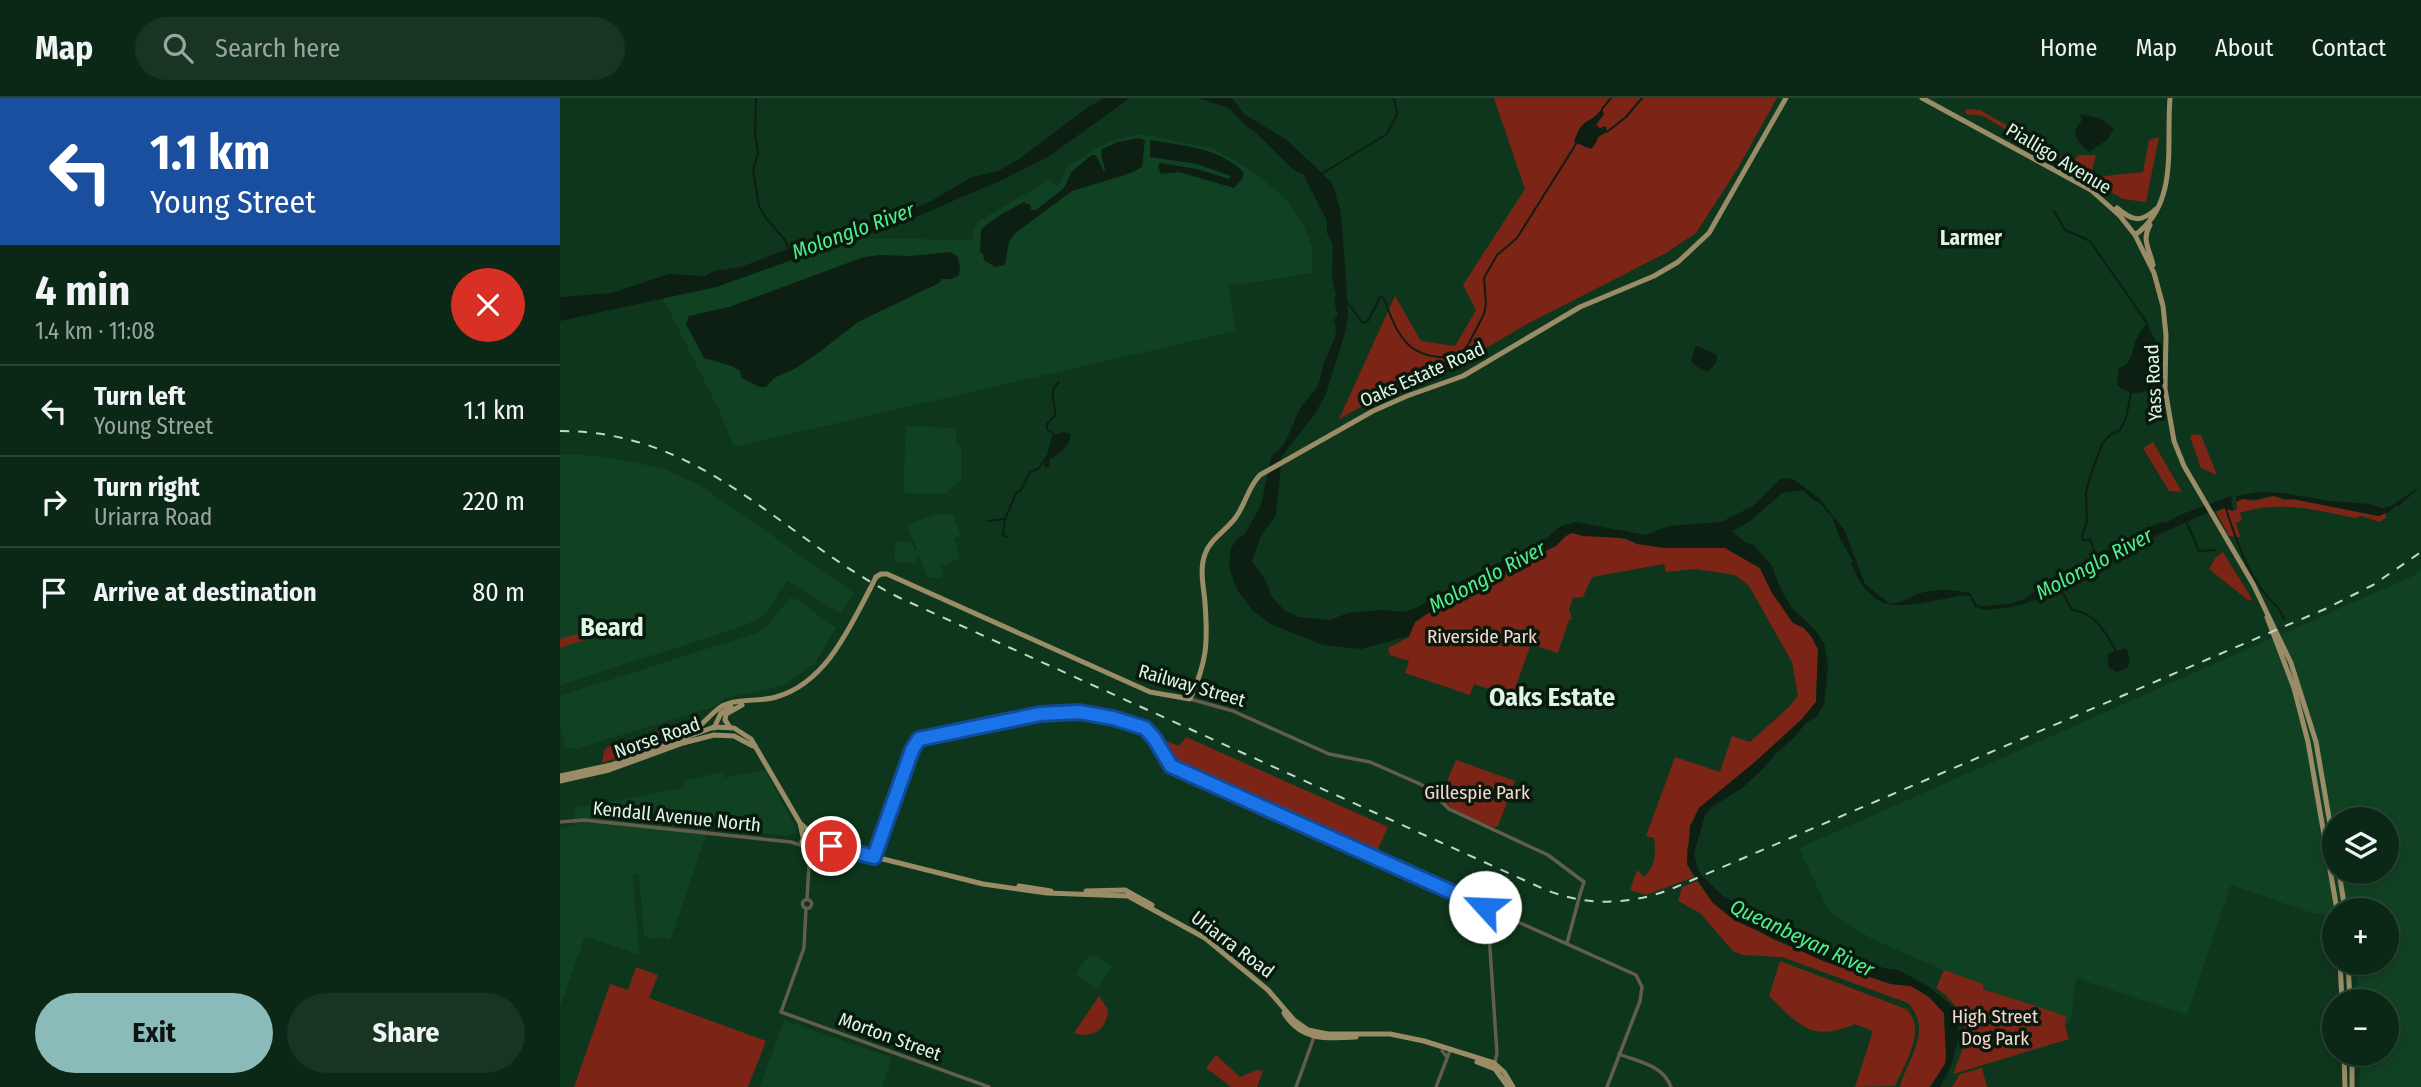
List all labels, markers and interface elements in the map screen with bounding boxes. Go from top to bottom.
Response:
search box [135,17,625,80]
text: Map [35,28,93,68]
icon: search [159,29,197,67]
text: Search here [215,33,340,64]
text: Home [2040,34,2097,62]
text: Map [2135,34,2177,62]
text: About [2215,34,2273,62]
text: Contact [2311,34,2386,62]
street label: Pialligo Avenue [2002,118,2116,199]
text: 1.1 km [150,123,270,182]
icon: left [35,126,126,217]
text: Young Street [150,183,316,221]
water label: Molonglo River [788,197,919,265]
district label: Larmer [1940,225,2002,251]
text: 4 min [35,266,130,316]
button: close [451,268,525,342]
text: 1.4 km · 11:08 [35,317,155,345]
street label: Oaks Estate Road [1356,337,1488,412]
street label: Yass Road [2140,344,2167,422]
text: Turn left [94,381,186,412]
icon: left [35,392,73,430]
text: 1.1 km [464,395,525,426]
text: Young Street [94,412,213,440]
text: Turn right [94,472,200,503]
icon: right [35,483,73,521]
text: 220 m [462,486,525,517]
text: Uriarra Road [94,503,212,531]
water label: Molonglo River [2031,522,2158,606]
water label: Molonglo River [1424,535,1551,619]
icon: arrive [35,574,73,612]
text: Arrive at destination [94,577,317,608]
text: 80 m [472,577,525,608]
district label: Beard [580,612,644,643]
park label: Riverside Park [1427,625,1537,648]
street label: Railway Street [1136,659,1249,712]
district label: Oaks Estate [1489,682,1615,713]
street label: Norse Road [611,712,703,763]
park label: Gillespie Park [1424,781,1530,804]
street label: Kendall Avenue North [592,796,762,837]
map controls [2322,807,2399,1066]
button: layers [2322,807,2399,884]
pin [801,816,861,876]
icon: arrive [812,827,850,865]
position arrow [1448,870,1522,944]
water label: Queanbeyan River [1726,893,1879,983]
button: + [2322,898,2399,975]
street label: Uriarra Road [1187,906,1279,983]
button: − [2322,989,2399,1066]
button: Exit [35,993,273,1073]
button: Share [287,993,525,1073]
park label: High Street Dog Park [1952,1005,2039,1050]
street label: Morton Street [835,1007,945,1066]

